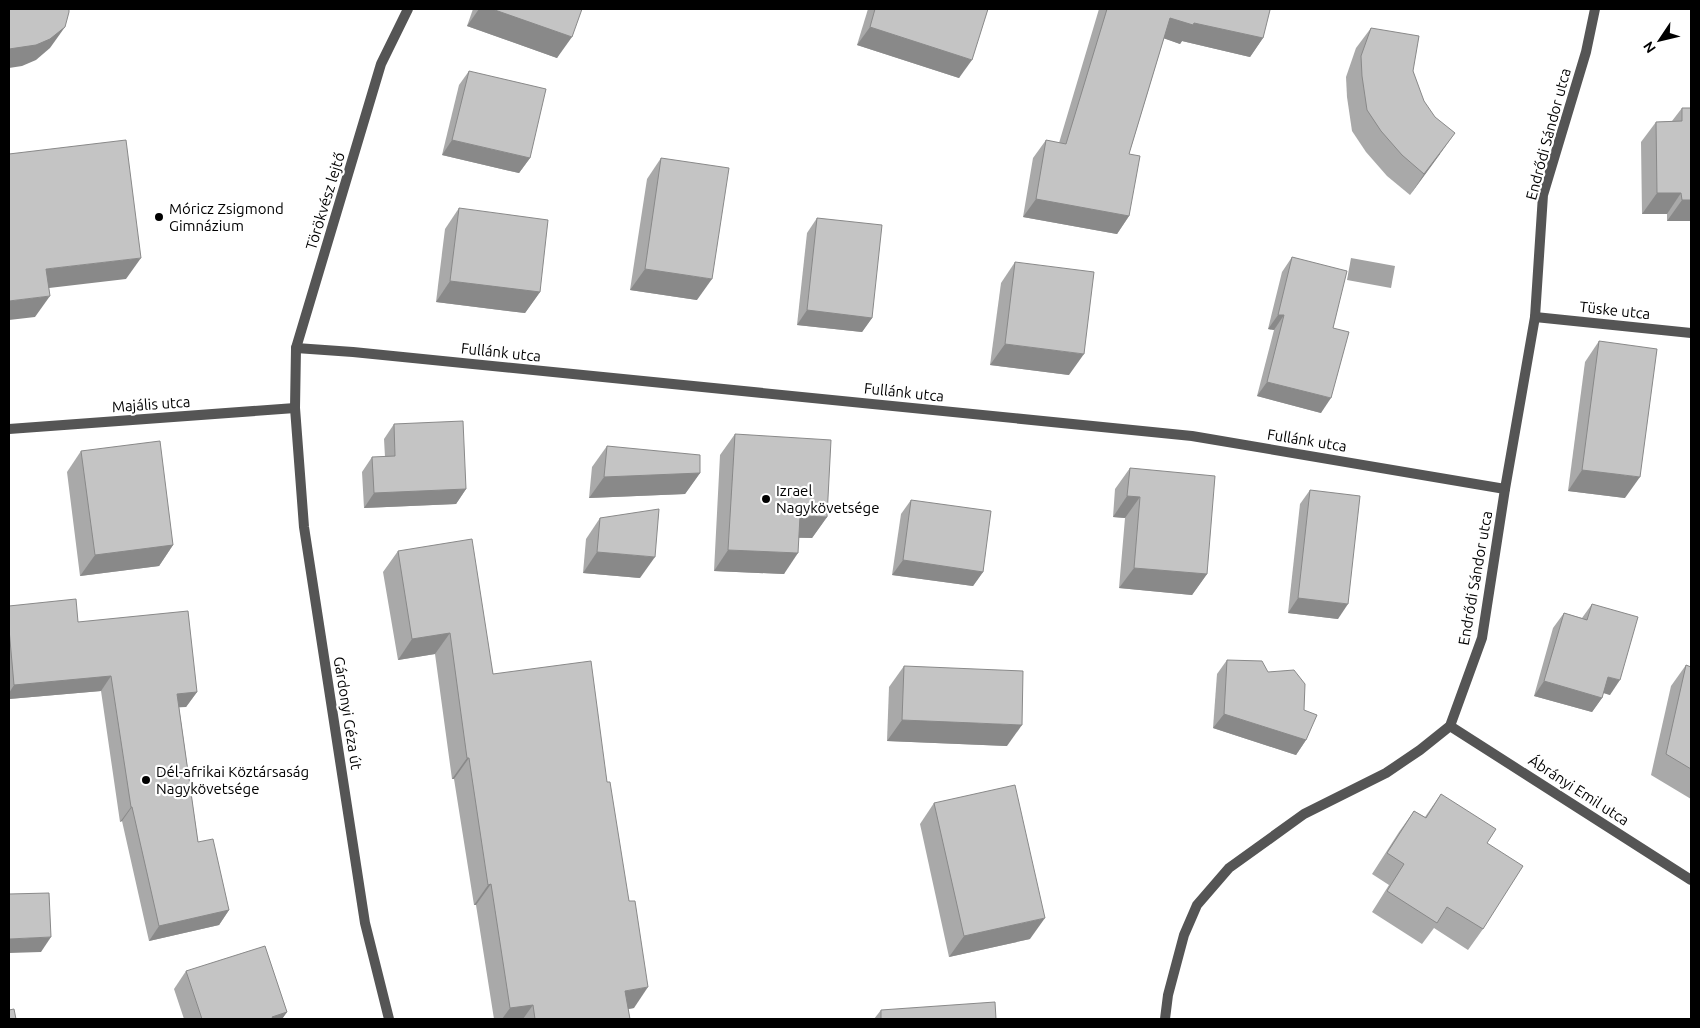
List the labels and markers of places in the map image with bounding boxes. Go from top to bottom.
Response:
place label: Móricz Zsigmond Gimnázium [169,200,284,234]
marker: Móricz Zsigmond Gimnázium [153,211,165,223]
place label: Izrael Nagykövetsége [776,482,879,516]
marker: Izrael Nagykövetsége [760,493,772,505]
place label: Dél-afrikai Köztársaság Nagykövetsége [156,763,309,797]
marker: Dél-afrikai Köztársaság Nagykövetsége [140,774,152,786]

